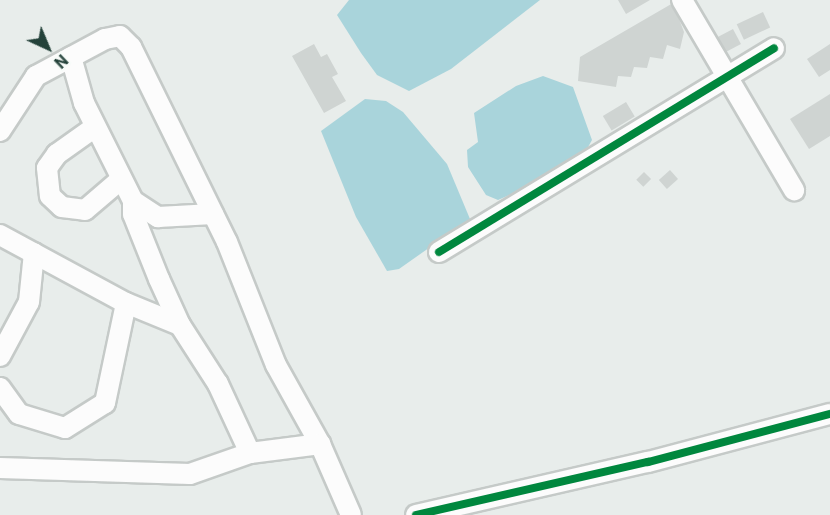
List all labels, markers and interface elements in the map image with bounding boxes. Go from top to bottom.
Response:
north arrow [18,18,78,78]
text: N [50,51,72,72]

